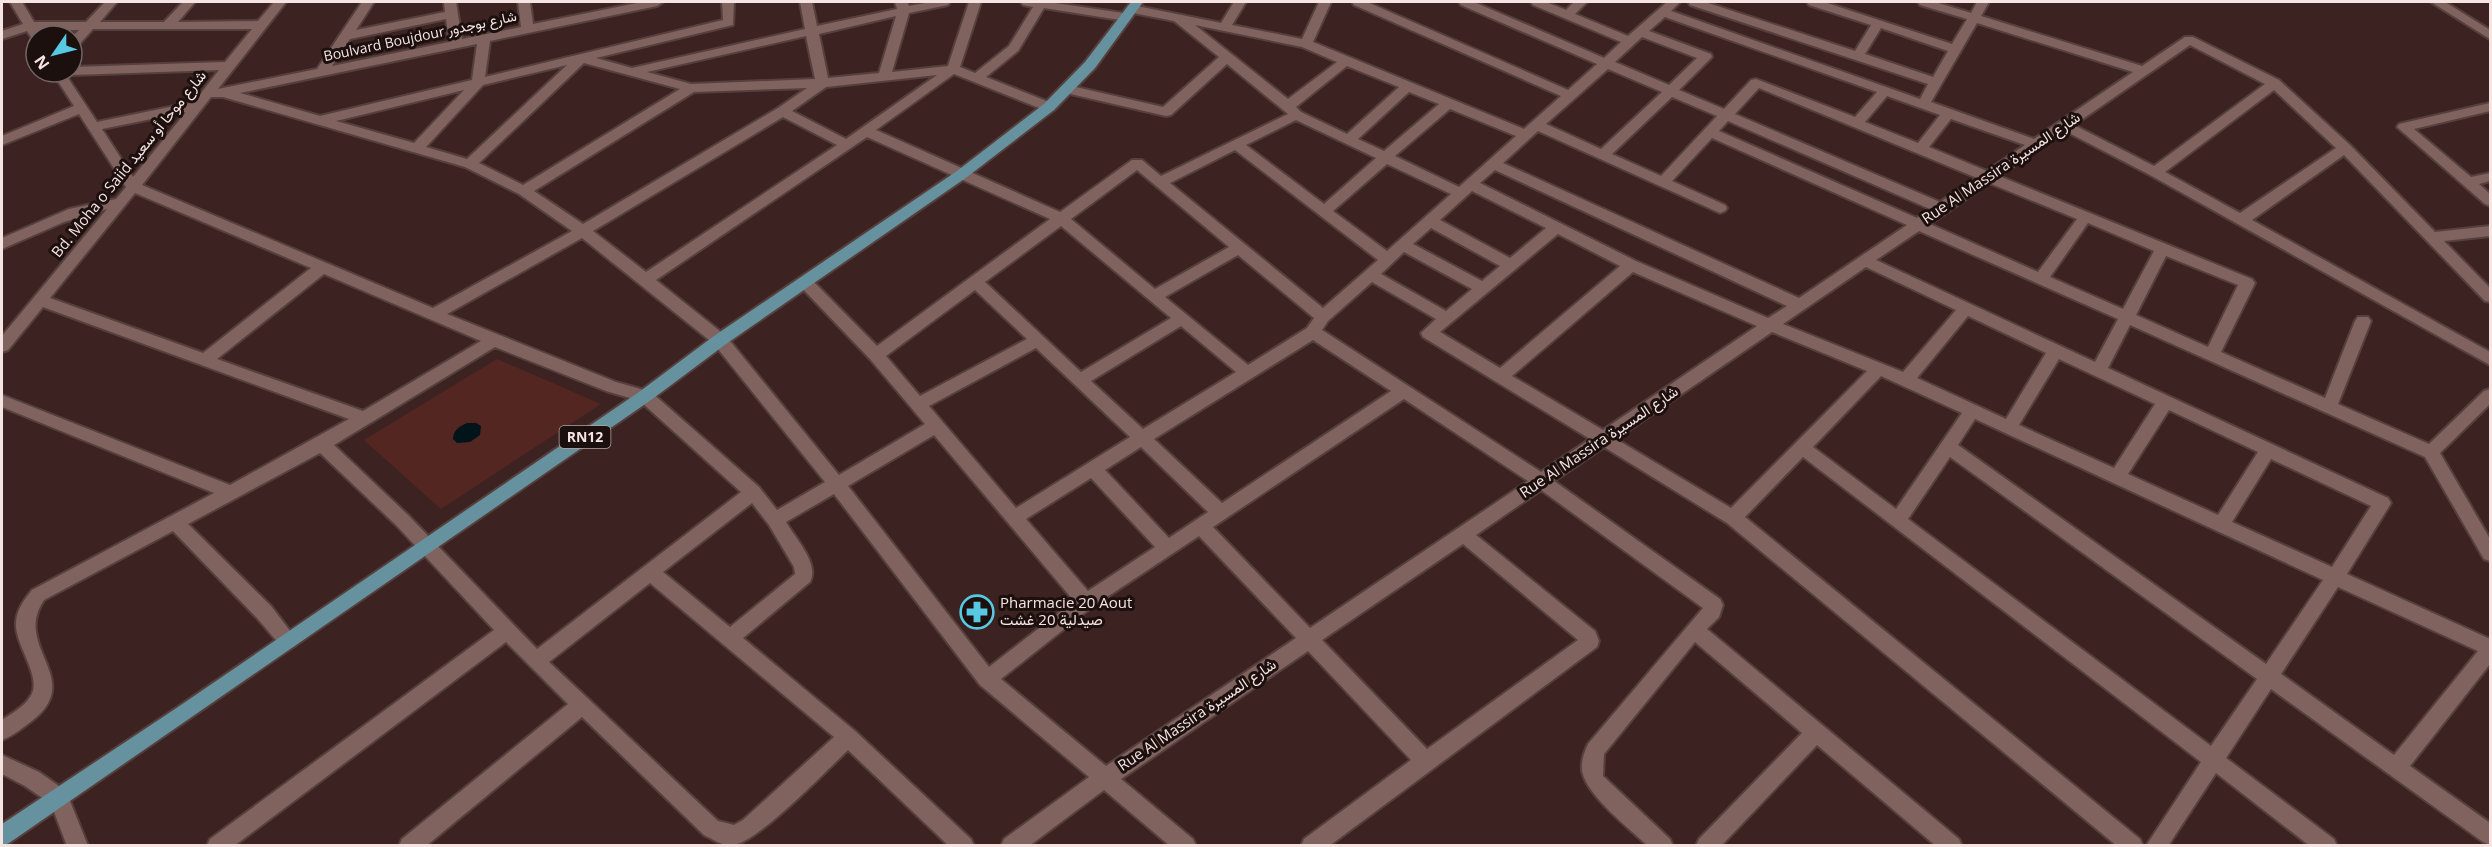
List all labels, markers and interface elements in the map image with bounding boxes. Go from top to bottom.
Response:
street label: Boulvard Boujdour شارع بوجدور [322,6,519,67]
north arrow [24,24,84,84]
text: N [29,51,54,74]
street label: Bd. Moha o Saiid شارع موحا أو سعيد [46,66,212,262]
street label: Rue Al Massira شارع المسيرة [1917,107,2085,229]
street label: Rue Al Massira شارع المسيرة [1515,381,1683,503]
road number: RN12 [560,426,610,448]
place label: Pharmacie 20 Aout صيدلية 20 غشت [1000,592,1132,629]
pharmacy icon: Pharmacie 20 Aout صيدلية 20 غشت [959,594,995,630]
street label: Rue Al Massira شارع المسيرة [1113,654,1281,776]

